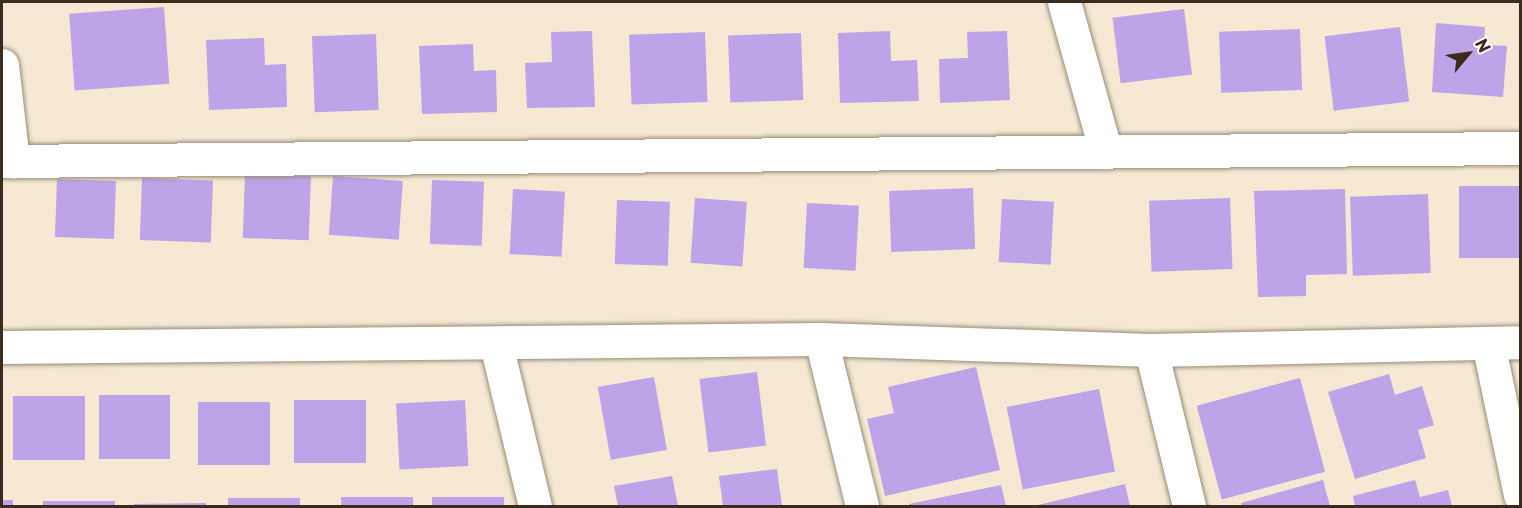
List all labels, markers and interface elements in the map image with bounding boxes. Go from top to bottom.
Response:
north arrow [1438,24,1498,84]
text: N [1470,34,1497,57]

